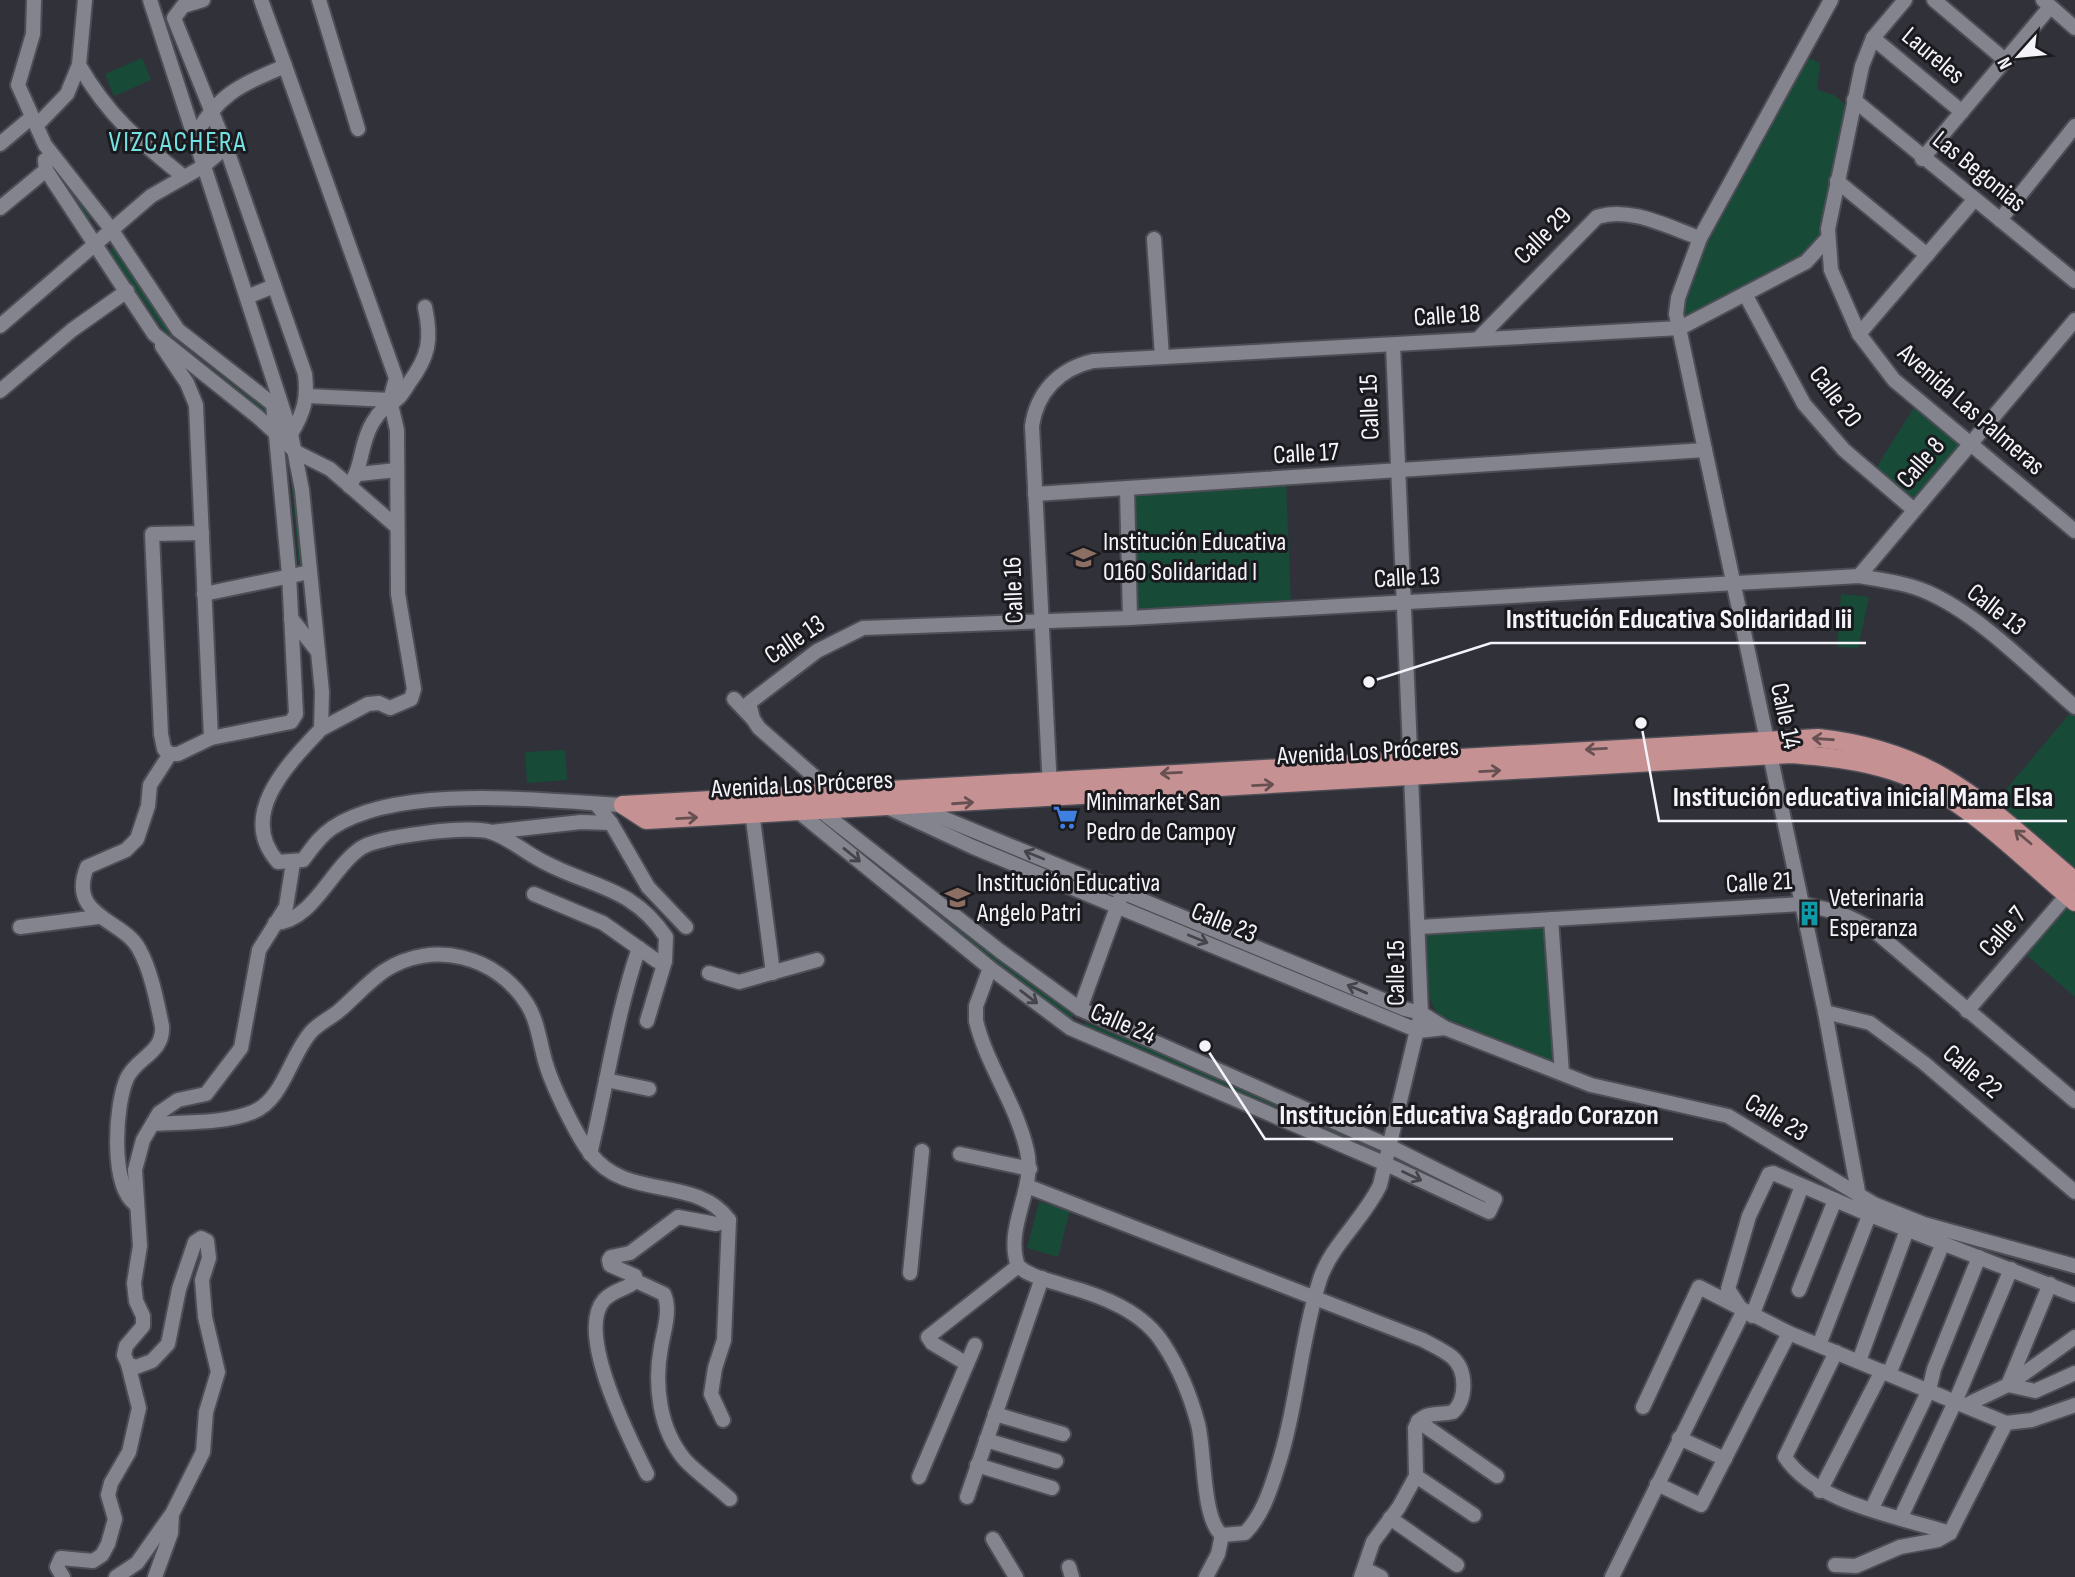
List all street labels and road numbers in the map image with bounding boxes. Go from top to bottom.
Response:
street label: Laureles [1895,21,1971,91]
street label: Las Begonias [1926,125,2032,219]
street label: Calle 29 [1508,201,1578,271]
street label: Calle 18 [1413,298,1481,334]
street label: Avenida Las Palmeras [1891,337,2051,482]
street label: Calle 20 [1802,360,1868,434]
street label: Calle 15 [1353,373,1387,441]
street label: Calle 8 [1890,431,1952,495]
street label: Calle 17 [1272,437,1340,471]
street label: Calle 16 [997,556,1031,624]
street label: Calle 13 [1373,561,1441,595]
street label: Calle 13 [1960,577,2032,643]
street label: Calle 13 [759,609,831,671]
street label: Calle 14 [1763,680,1807,752]
street label: Avenida Los Próceres [1275,732,1460,772]
street label: Avenida Los Próceres [709,765,894,805]
street label: Calle 21 [1725,866,1793,900]
street label: Calle 23 [1187,896,1261,950]
street label: Calle 7 [1973,900,2034,964]
street label: Calle 15 [1381,940,1412,1006]
street label: Calle 24 [1086,996,1160,1052]
street label: Calle 22 [1936,1038,2008,1106]
street label: Calle 23 [1739,1087,1813,1149]

